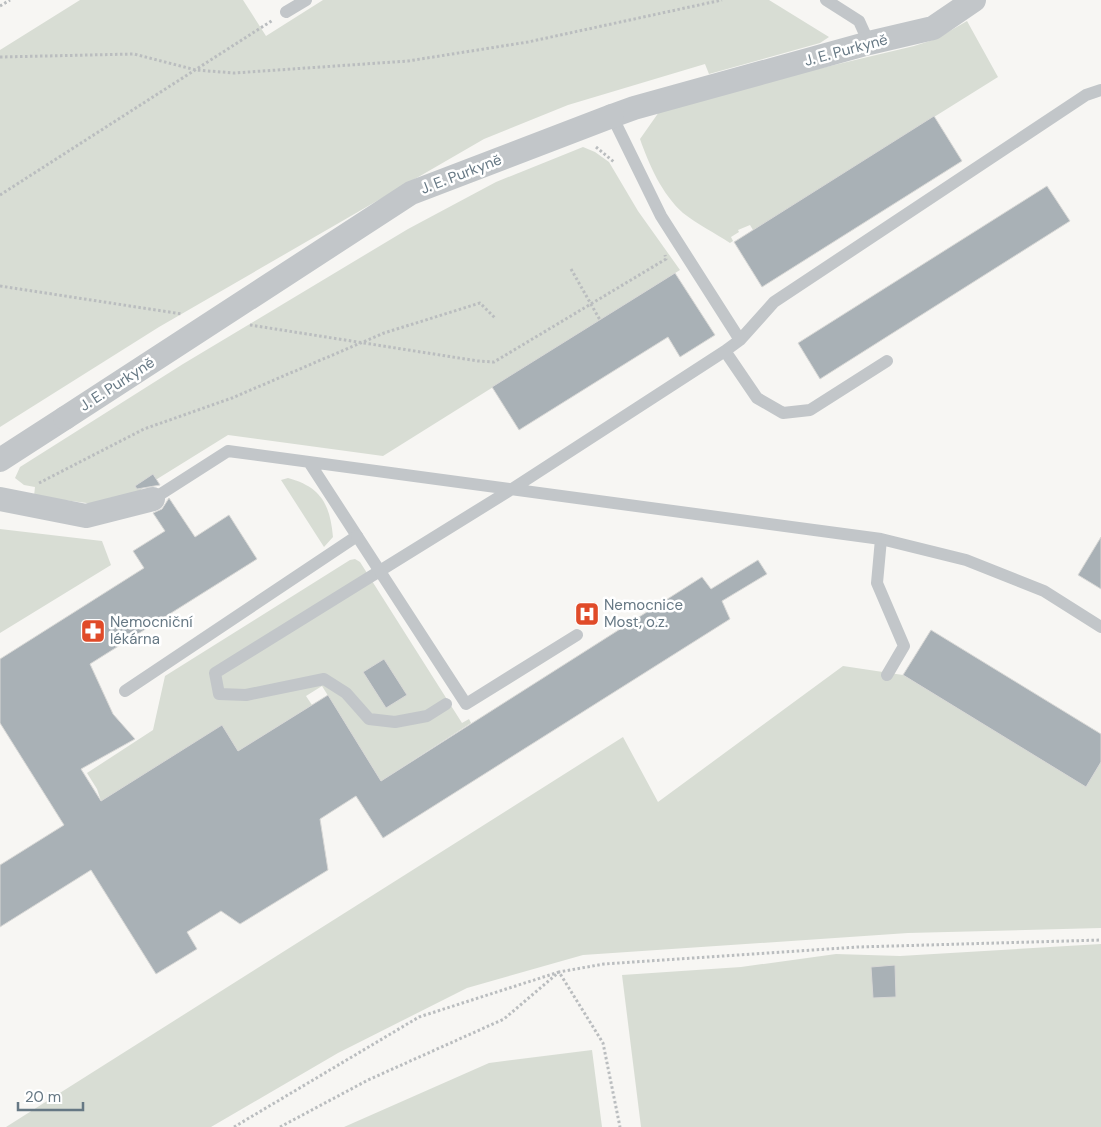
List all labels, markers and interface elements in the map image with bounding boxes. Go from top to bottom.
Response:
street label: J. E. Purkyně [802,29,890,71]
street label: J. E. Purkyně [418,149,504,199]
street label: J. E. Purkyně [76,352,158,416]
place label: Nemocnice Most, o.z. [604,595,683,632]
hospital icon: Nemocnice Most, o.z. [574,601,600,627]
place label: Nemocniční lékárna [110,612,193,649]
pharmacy icon: Nemocniční lékárna [80,618,106,644]
scale bar [18,1080,82,1112]
text: 20 m [25,1087,61,1107]

